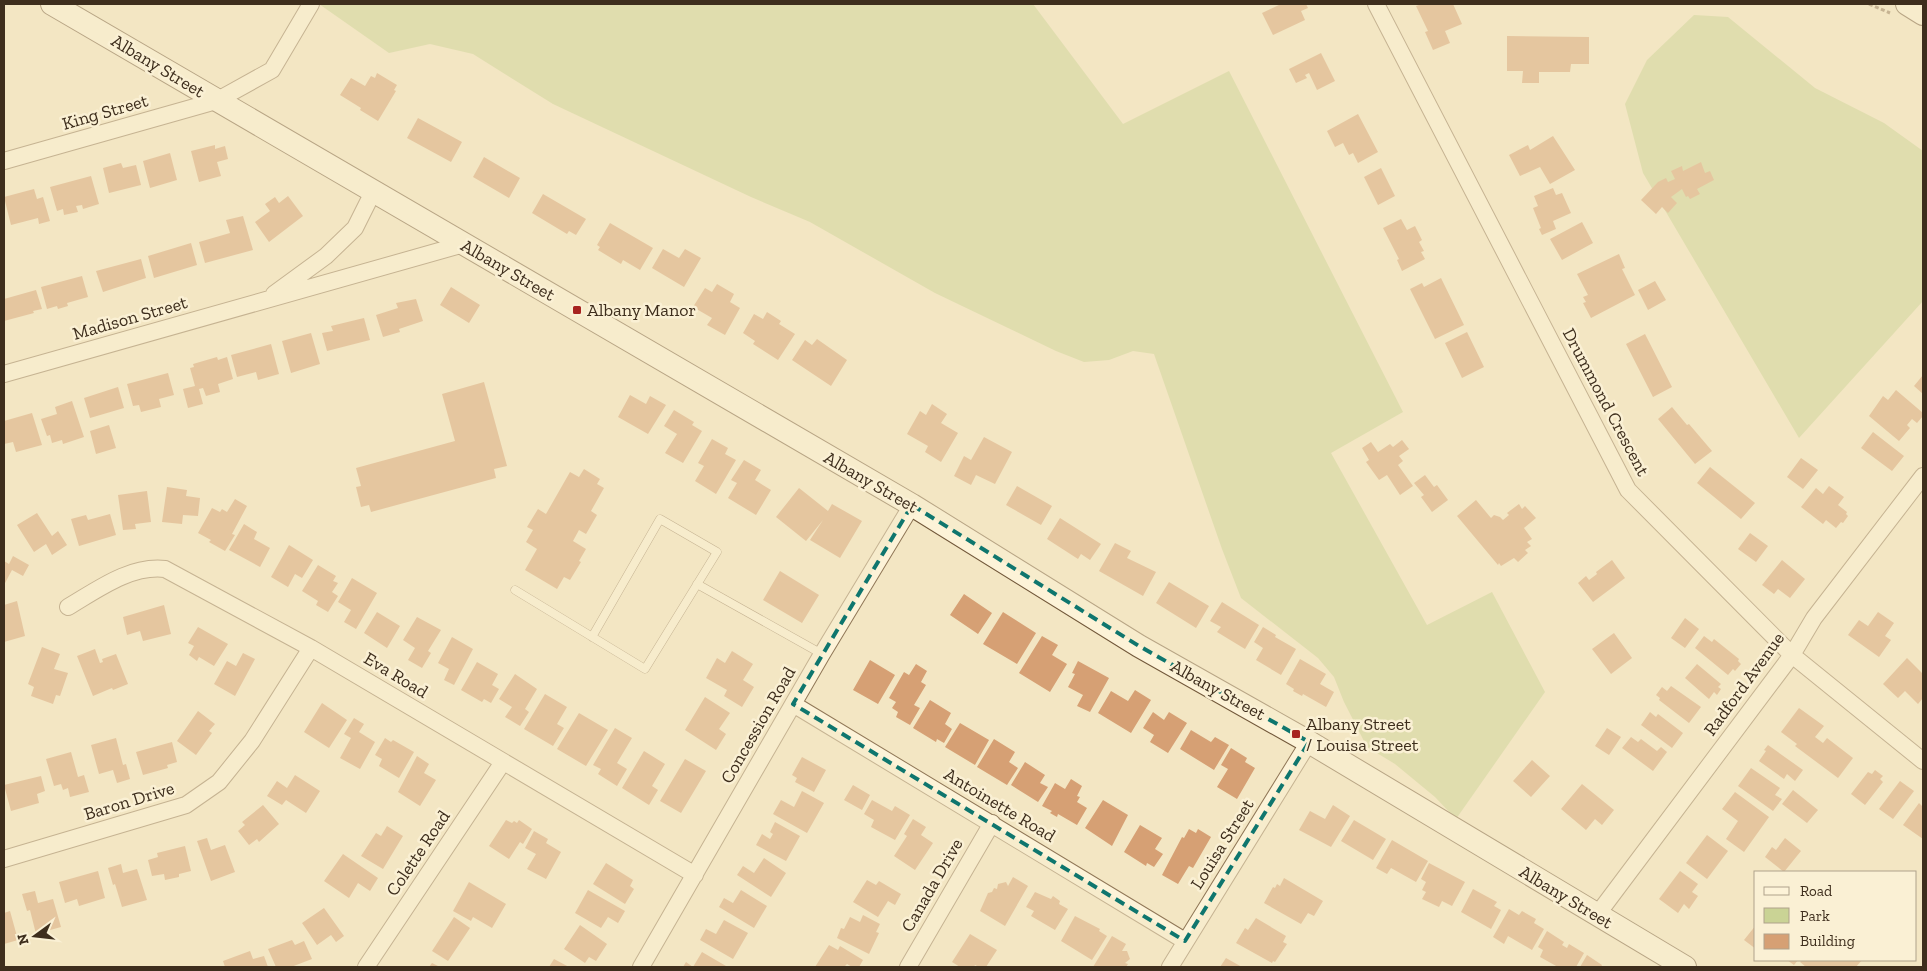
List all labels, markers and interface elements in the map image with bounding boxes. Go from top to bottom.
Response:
street label: Albany Street [107,30,209,103]
street label: King Street [60,89,151,135]
street label: Albany Street [457,234,559,306]
street label: Madison Street [70,291,190,345]
place label: Albany Manor [587,299,696,321]
marker: Albany Manor [571,304,583,316]
street label: Drummond Crescent [1558,324,1654,480]
street label: Albany Street [820,446,922,518]
street label: Radford Avenue [1699,628,1789,740]
street label: Eva Road [360,647,432,703]
street label: Albany Street [1167,655,1269,725]
street label: Concession Road [716,663,800,787]
place label: Albany Street / Louisa Street [1306,713,1419,756]
marker: Albany Street / Louisa Street [1290,728,1302,740]
street label: Antoinette Road [940,763,1060,847]
street label: Baron Drive [81,777,177,825]
street label: Louisa Street [1186,795,1259,893]
street label: Colette Road [381,806,455,900]
street label: Canada Drive [896,834,968,936]
street label: Albany Street [1515,861,1617,934]
legend [1754,871,1917,961]
text: Road [1800,882,1833,900]
text: Park [1800,907,1830,925]
north arrow [10,911,60,961]
text: N [13,932,33,947]
text: Building [1800,932,1855,950]

